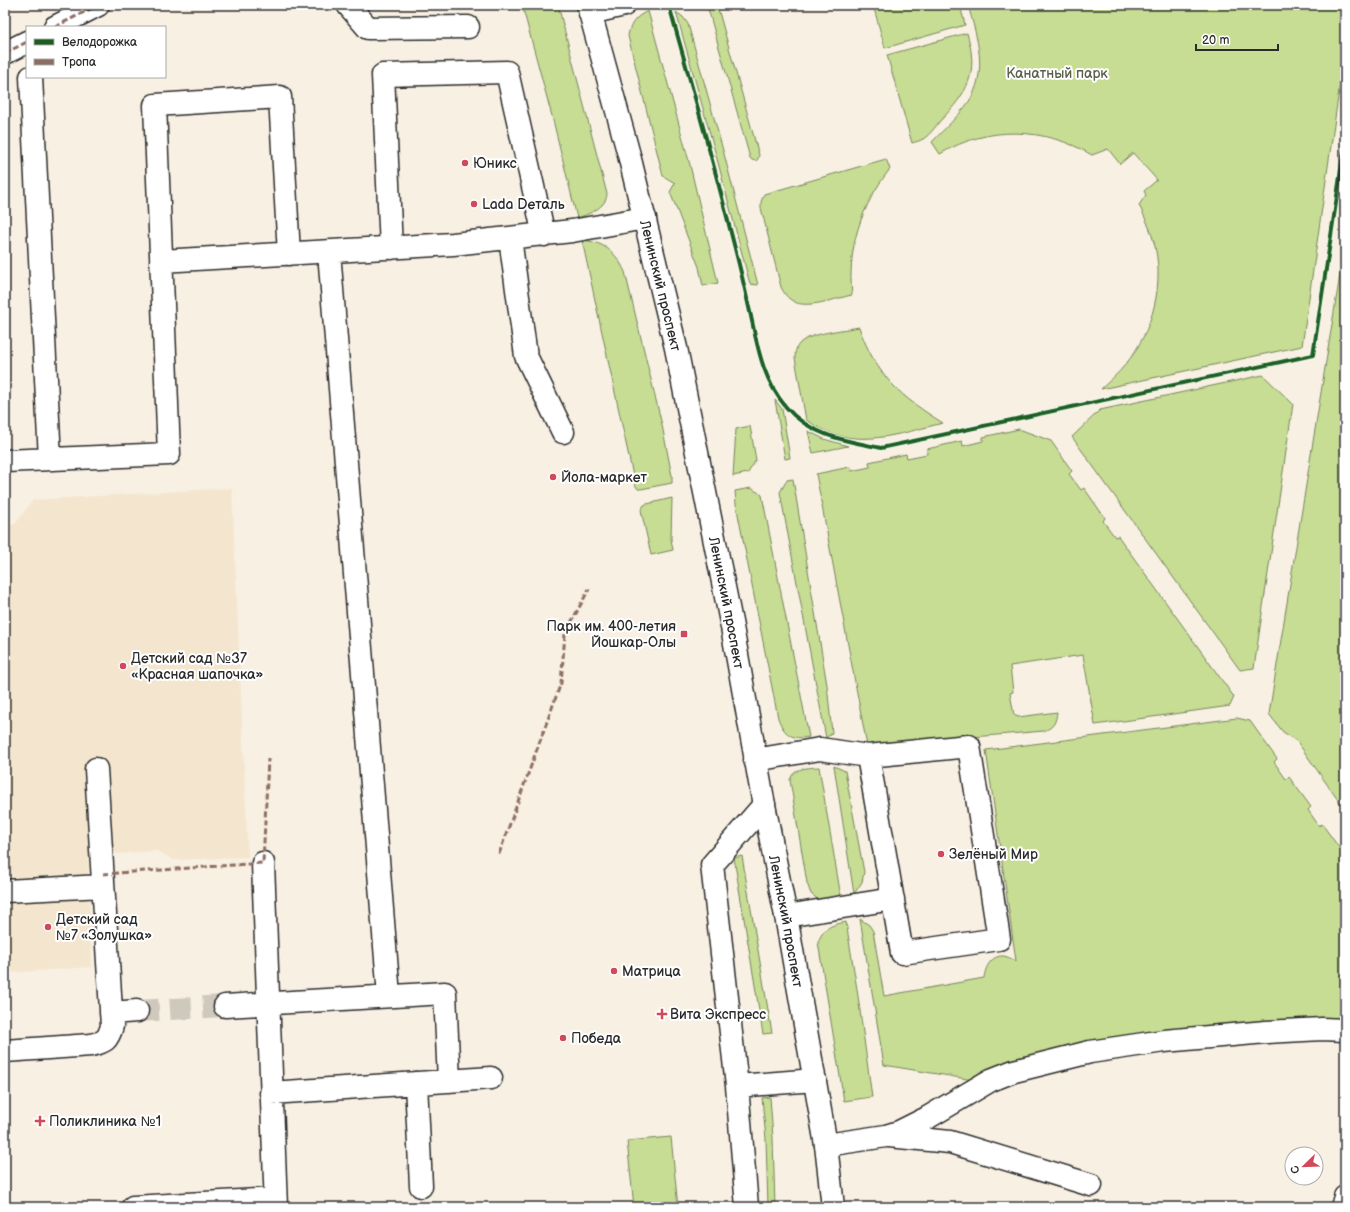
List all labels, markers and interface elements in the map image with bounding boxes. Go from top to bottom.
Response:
legend [26,26,166,78]
scale bar [1196,26,1278,52]
text: 20 m [1202,33,1229,48]
text: Велодорожка [62,35,137,50]
text: Тропа [62,55,96,70]
park label: Канатный парк [1006,65,1108,82]
place label: Юникс [473,155,517,172]
marker: Юникс [460,158,470,168]
place label: Lada Dеталь [482,196,565,213]
marker: Lada Dеталь [469,199,479,209]
street label: Ленинский проспект [636,218,685,354]
place label: Йола-маркет [561,469,648,486]
marker: Йола-маркет [548,472,558,482]
street label: Ленинский проспект [705,534,747,671]
place label: Парк им. 400-летия Йошкар-Олы [547,618,676,651]
marker: Парк им. 400-летия Йошкар-Олы [679,629,689,639]
place label: Детский сад №37 «Красная шапочка» [131,650,263,683]
marker: Детский сад №37 «Красная шапочка» [118,661,128,671]
place label: Зелёный Мир [949,846,1038,863]
marker: Зелёный Мир [936,849,946,859]
street label: Ленинский проспект [765,853,806,989]
place label: Детский сад №7 «Золушка» [56,911,152,944]
marker: Детский сад №7 «Золушка» [43,922,53,932]
place label: Матрица [622,963,681,980]
marker: Матрица [609,966,619,976]
place label: Вита Экспресс [670,1006,766,1023]
marker: Вита Экспресс [657,1009,667,1019]
place label: Победа [571,1030,622,1047]
marker: Победа [558,1033,568,1043]
place label: Поликлиника №1 [49,1113,161,1130]
marker: Поликлиника №1 [34,1115,46,1127]
north arrow [1284,1146,1324,1186]
text: С [1288,1163,1303,1176]

